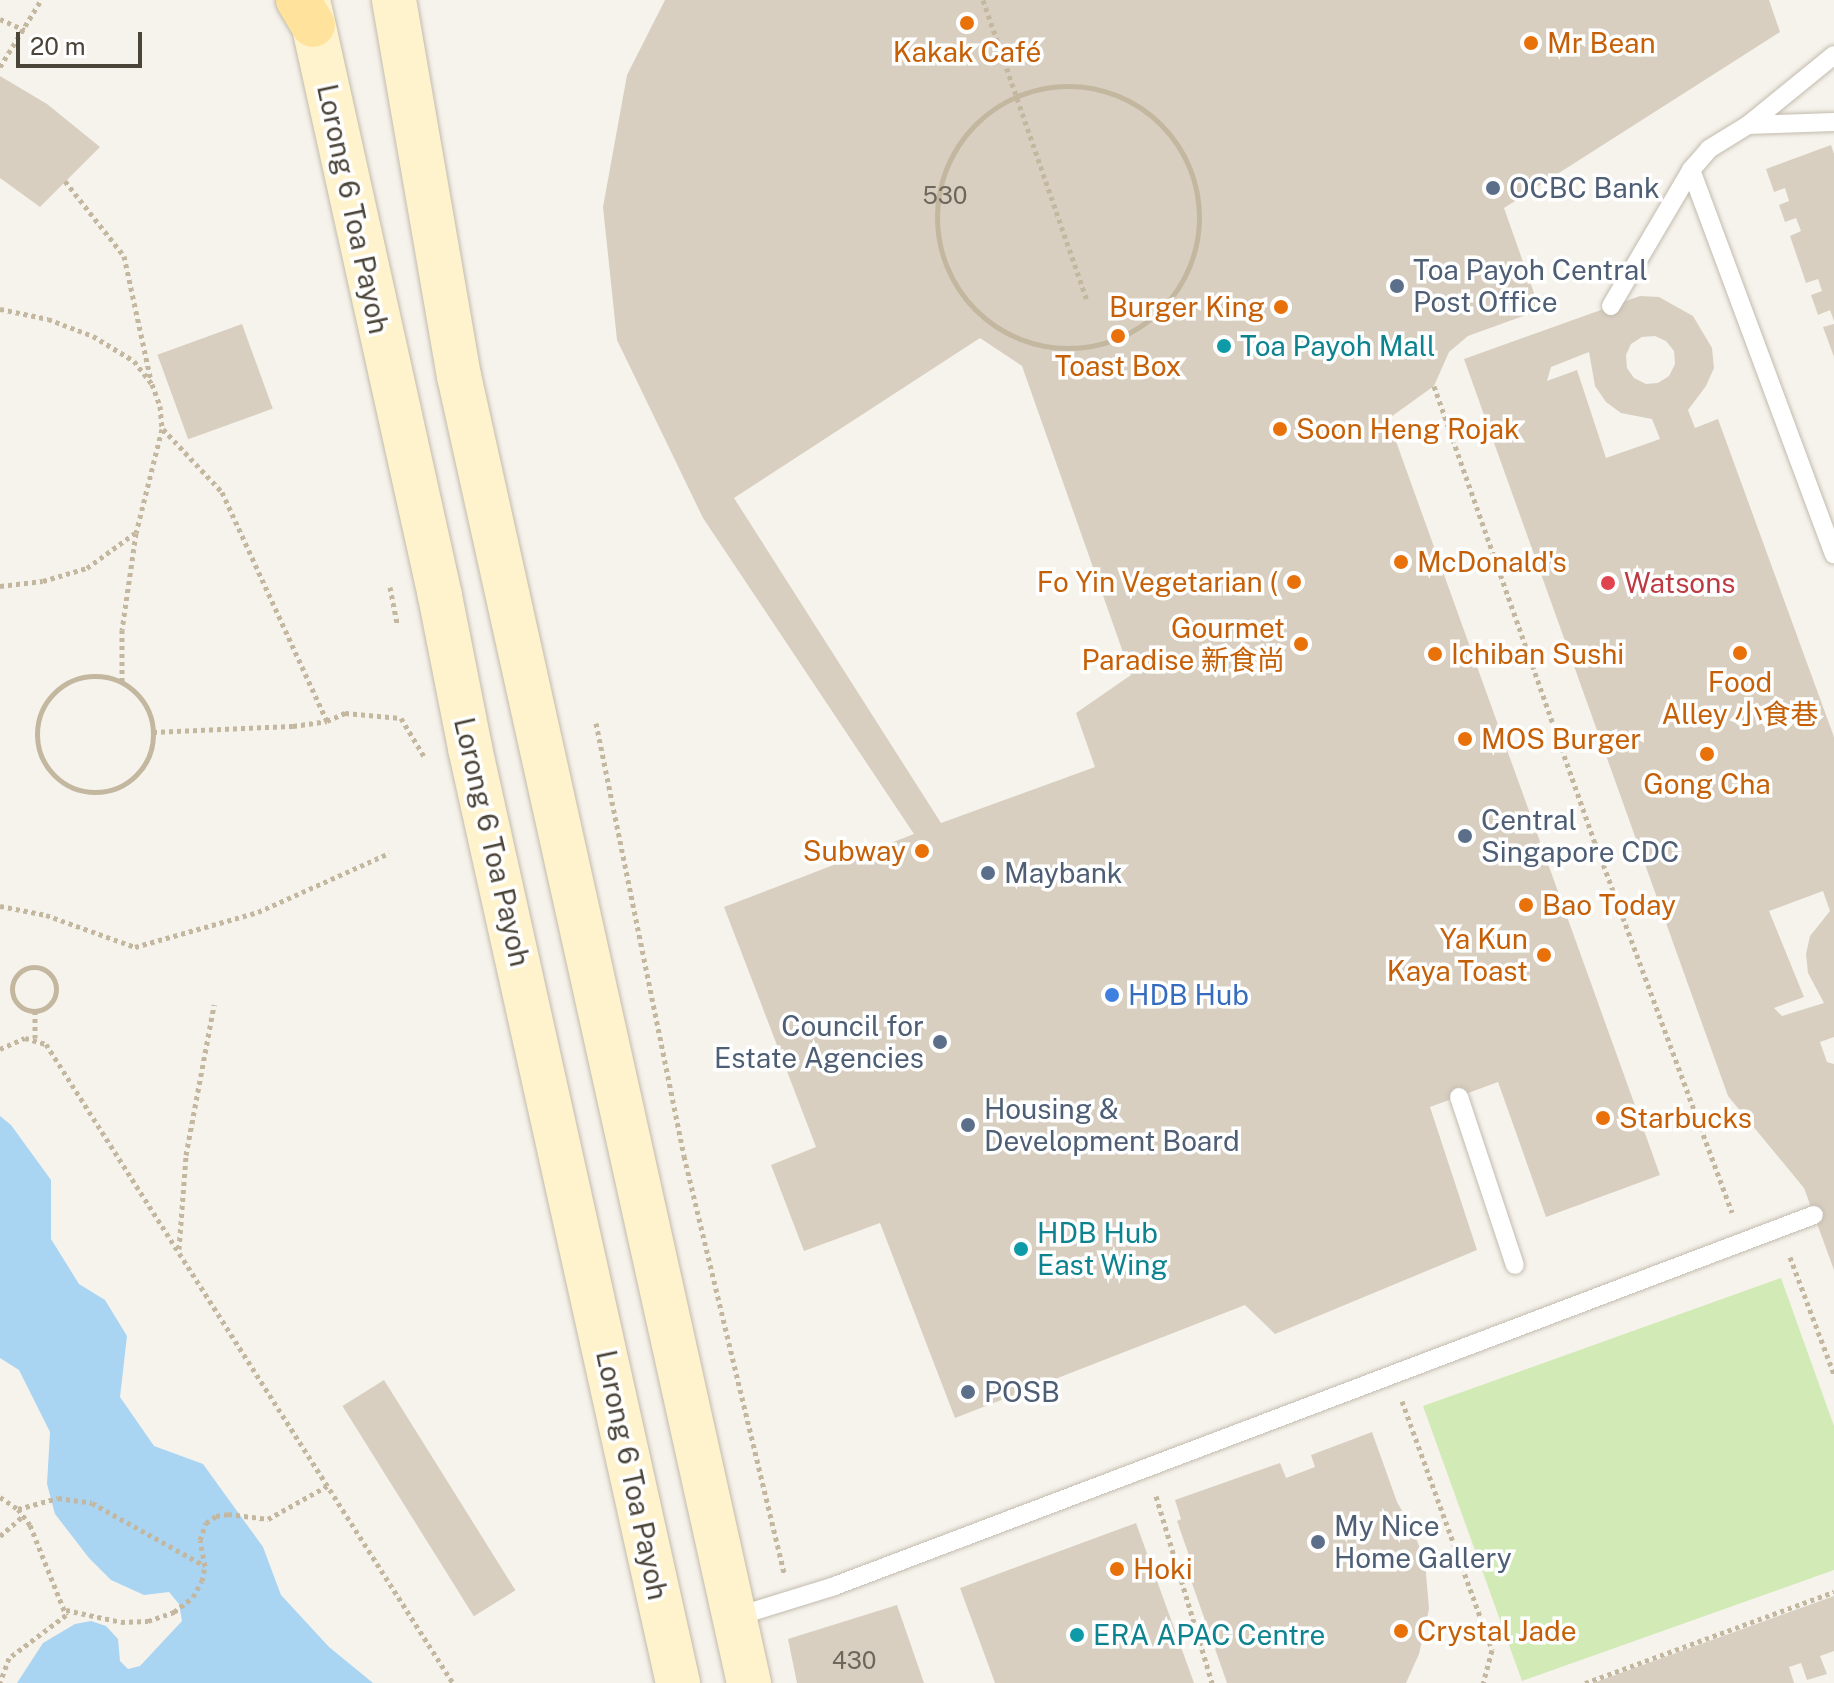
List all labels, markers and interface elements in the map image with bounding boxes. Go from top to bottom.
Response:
marker: Kakak Café [958,14,976,32]
scale bar [20,16,146,66]
place label: Mr Bean [1547,26,1656,60]
text: 20 m [30,32,86,60]
marker: Mr Bean [1522,34,1540,52]
place label: Kakak Café [893,35,1041,69]
street label: Lorong 6 Toa Payoh [310,81,396,337]
place label: OCBC Bank [1509,171,1660,205]
marker: OCBC Bank [1484,179,1502,197]
house number: 530 [922,182,968,210]
place label: Toa Payoh Central Post Office [1413,253,1648,319]
marker: Toa Payoh Central Post Office [1388,277,1406,295]
place label: Burger King [1109,290,1265,324]
marker: Burger King [1272,298,1290,316]
marker: Toast Box [1109,327,1127,345]
place label: Toa Payoh Mall [1240,329,1435,363]
marker: Toa Payoh Mall [1215,337,1233,355]
place label: Toast Box [1055,349,1181,383]
place label: Soon Heng Rojak [1296,412,1520,446]
marker: Soon Heng Rojak [1271,420,1289,438]
place label: McDonald's [1417,545,1567,579]
marker: McDonald's [1392,553,1410,571]
place label: Fo Yin Vegetarian ( [1036,565,1278,599]
place label: Watsons [1624,566,1735,600]
marker: Fo Yin Vegetarian ( [1285,573,1303,591]
marker: Watsons [1599,574,1617,592]
place label: Gourmet Paradise 新食尚 [1081,611,1285,677]
marker: Gourmet Paradise 新食尚 [1292,635,1310,653]
place label: Ichiban Sushi [1451,637,1624,671]
marker: Food Alley 小食巷 [1731,644,1749,662]
marker: Ichiban Sushi [1426,645,1444,663]
place label: Food Alley 小食巷 [1661,665,1819,731]
street label: Lorong 6 Toa Payoh [447,714,537,970]
place label: MOS Burger [1481,722,1641,756]
marker: MOS Burger [1456,730,1474,748]
marker: Gong Cha [1698,745,1716,763]
place label: Gong Cha [1643,767,1771,801]
place label: Central Singapore CDC [1481,803,1679,869]
marker: Central Singapore CDC [1456,827,1474,845]
place label: Subway [803,834,906,868]
marker: Subway [913,842,931,860]
place label: Maybank [1004,856,1123,890]
marker: Maybank [979,864,997,882]
place label: Bao Today [1542,888,1676,922]
marker: Bao Today [1517,896,1535,914]
place label: Ya Kun Kaya Toast [1387,922,1528,988]
marker: Ya Kun Kaya Toast [1535,946,1553,964]
place label: HDB Hub [1128,978,1249,1012]
marker: HDB Hub [1103,986,1121,1004]
place label: Council for Estate Agencies [714,1009,924,1075]
marker: Council for Estate Agencies [931,1033,949,1051]
place label: Housing & Development Board [984,1092,1240,1158]
place label: Starbucks [1619,1101,1752,1135]
marker: Starbucks [1594,1109,1612,1127]
marker: Housing & Development Board [959,1116,977,1134]
place label: HDB Hub East Wing [1037,1216,1168,1282]
marker: HDB Hub East Wing [1012,1240,1030,1258]
street label: Lorong 6 Toa Payoh [589,1347,675,1603]
place label: POSB [984,1375,1060,1409]
marker: POSB [959,1383,977,1401]
place label: My Nice Home Gallery [1334,1509,1512,1575]
marker: My Nice Home Gallery [1309,1533,1327,1551]
place label: Hoki [1133,1552,1193,1586]
marker: Hoki [1108,1560,1126,1578]
place label: Crystal Jade [1417,1614,1577,1648]
place label: ERA APAC Centre [1093,1618,1325,1652]
marker: Crystal Jade [1392,1622,1410,1640]
marker: ERA APAC Centre [1068,1626,1086,1644]
house number: 430 [832,1647,876,1675]

